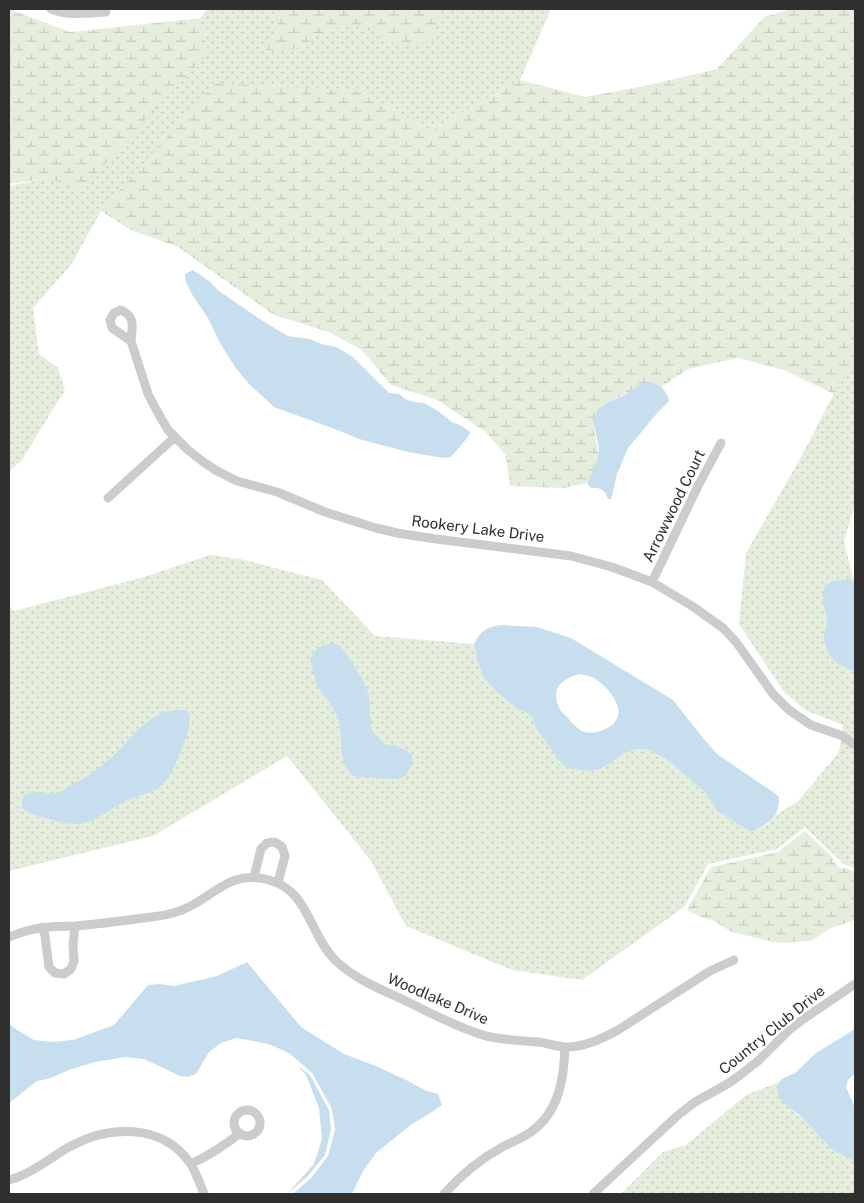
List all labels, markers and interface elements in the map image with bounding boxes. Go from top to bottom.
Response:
street label: Arrowwood Court [639,447,708,565]
street label: Rookery Lake Drive [411,512,546,545]
street label: Woodlake Drive [385,970,491,1028]
street label: Country Club Drive [715,982,828,1078]

